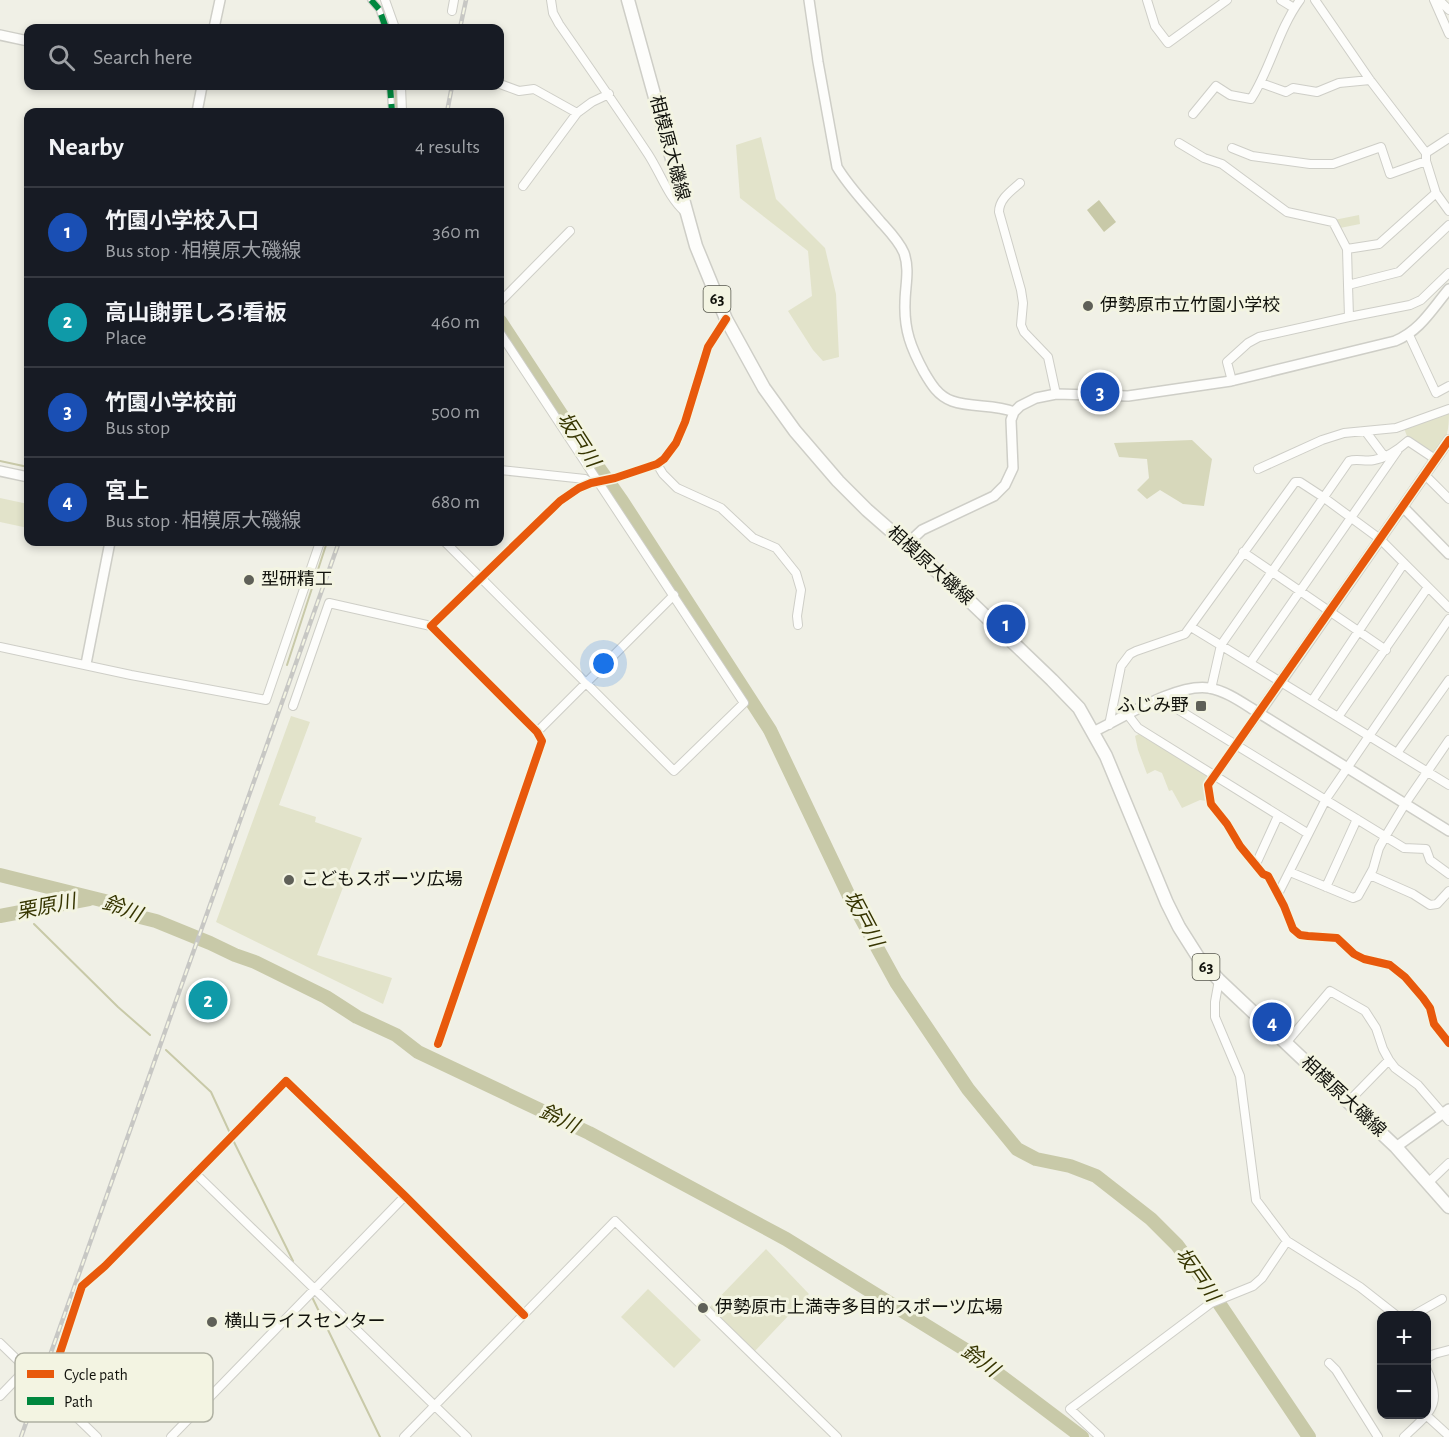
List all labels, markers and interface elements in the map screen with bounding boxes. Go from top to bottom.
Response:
search box [24,24,504,90]
icon: search [45,41,78,74]
text: Search here [93,46,192,68]
street label: 相模原大磯線 [646,93,694,202]
text: Nearby [48,134,124,160]
text: 4 results [415,137,480,157]
text: 竹園小学校入口 [105,210,259,232]
text: 1 [64,222,71,242]
text: 360 m [433,222,480,242]
text: Bus stop · 相模原大磯線 [105,241,301,261]
road number: 63 [704,286,730,312]
place label: 伊勢原市立竹園小学校 [1100,295,1280,315]
marker: 伊勢原市立竹園小学校 [1081,299,1095,313]
text: 高山謝罪しろ!看板 [105,302,287,324]
text: 2 [63,312,72,332]
text: 460 m [431,312,480,332]
text: Place [105,328,146,348]
pin: 3 [1080,370,1120,414]
text: 竹園小学校前 [105,392,237,414]
text: 3 [63,402,72,422]
text: 500 m [431,402,480,422]
water label: 坂戸川 [553,409,605,472]
text: Bus stop [105,418,170,438]
text: 宮上 [105,480,149,502]
text: 4 [62,492,73,512]
text: 680 m [431,492,480,512]
text: Bus stop · 相模原大磯線 [105,511,301,531]
street label: 相模原大磯線 [884,522,977,609]
place label: 型研精工 [261,569,333,589]
marker: 型研精工 [242,573,256,587]
pin: 1 [986,602,1026,646]
your location [589,649,618,678]
place label: ふじみ野 [1117,696,1189,715]
marker: ふじみ野 [1194,699,1208,713]
place label: こどもスポーツ広場 [301,870,463,889]
marker: こどもスポーツ広場 [282,873,296,887]
water label: 坂戸川 [840,887,888,952]
water label: 栗原川 [15,891,79,923]
water label: 鈴川 [100,892,146,926]
road number: 63 [1192,954,1220,980]
pin: 2 [188,978,228,1022]
pin: 4 [1252,1000,1292,1044]
street label: 相模原大磯線 [1297,1052,1390,1140]
water label: 鈴川 [537,1101,584,1137]
water label: 坂戸川 [1172,1244,1224,1307]
place label: 伊勢原市上満寺多目的スポーツ広場 [715,1297,1003,1317]
marker: 伊勢原市上満寺多目的スポーツ広場 [696,1301,710,1315]
map controls [1377,1311,1431,1419]
button: + [1377,1311,1431,1365]
place label: 横山ライスセンター [224,1312,385,1331]
marker: 横山ライスセンター [205,1315,219,1329]
water label: 鈴川 [958,1340,1004,1382]
legend [15,1353,213,1422]
button: − [1377,1365,1431,1419]
text: Cycle path [64,1367,128,1384]
text: Path [64,1394,93,1410]

